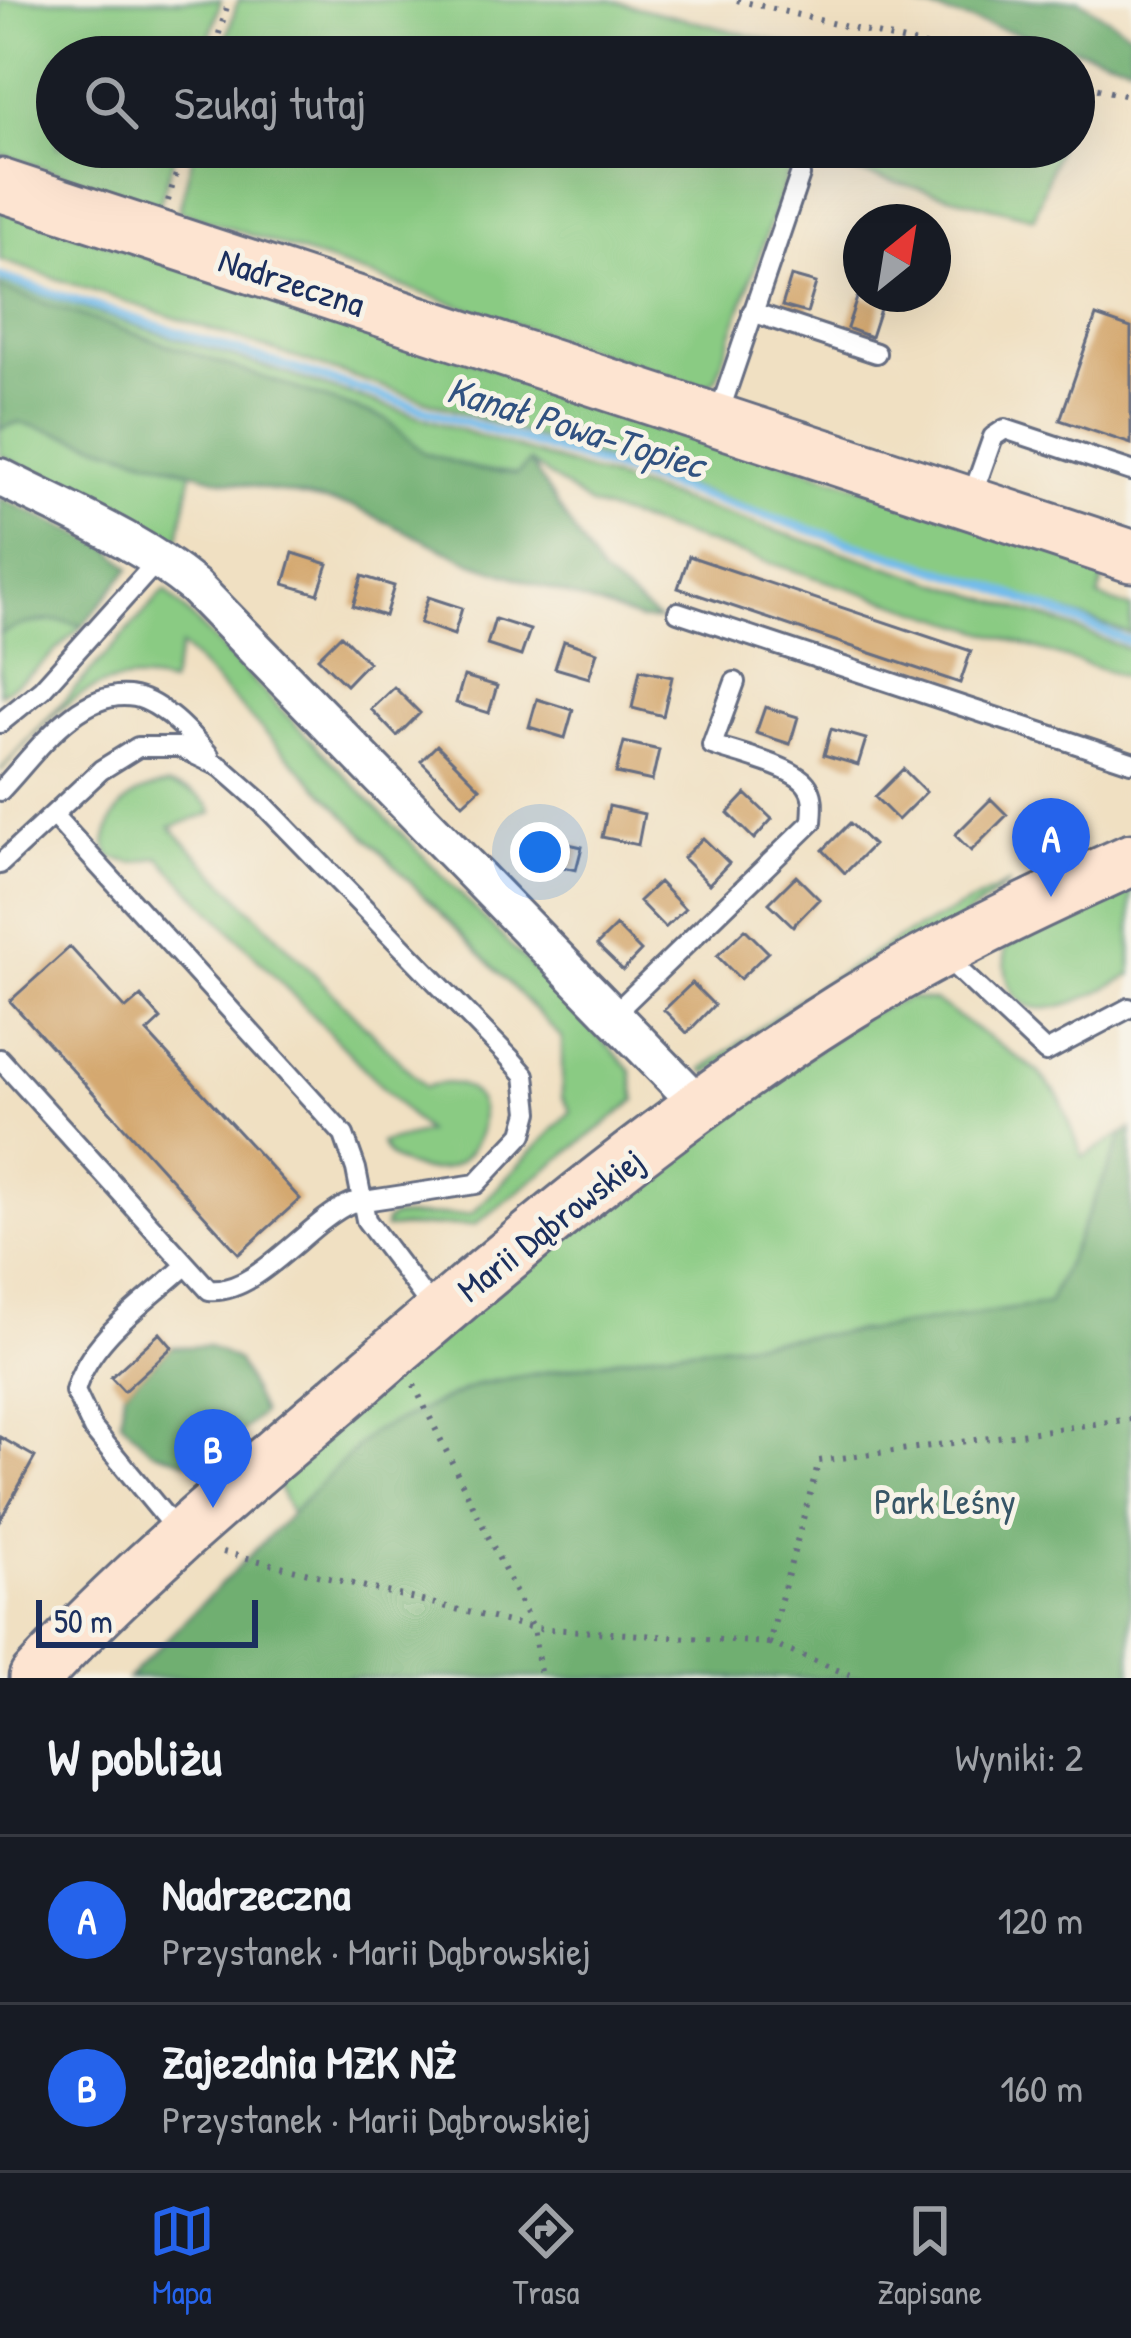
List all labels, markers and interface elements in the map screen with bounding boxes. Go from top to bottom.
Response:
search box [36,36,1095,168]
icon: search [78,69,144,135]
text: Szukaj tutaj [174,72,366,133]
north arrow [843,204,951,312]
street label: Nadrzeczna [213,234,371,328]
water label: Kanał Powa-Topiec [441,362,715,492]
pin: A [1012,798,1090,897]
your location [510,822,570,882]
street label: Marii Dąbrowskiej [446,1136,654,1312]
pin: B [174,1409,252,1508]
park label: Park Leśny [874,1476,1016,1525]
scale bar [36,1594,258,1647]
text: 50 m [54,1599,113,1643]
text: W pobliżu [48,1722,222,1791]
text: Wyniki: 2 [955,1730,1083,1783]
text: Nadrzeczna [162,1863,350,1924]
text: A [77,1893,97,1946]
text: 120 m [998,1893,1083,1946]
text: Przystanek · Marii Dąbrowskiej [162,1924,591,1977]
text: Zajezdnia MZK NŻ [162,2031,456,2092]
text: B [77,2061,97,2114]
text: 160 m [1000,2061,1083,2114]
text: Przystanek · Marii Dąbrowskiej [162,2092,591,2145]
tab: Mapa [149,2198,215,2314]
tab: Trasa [513,2198,579,2314]
tab: Zapisane [877,2198,982,2314]

